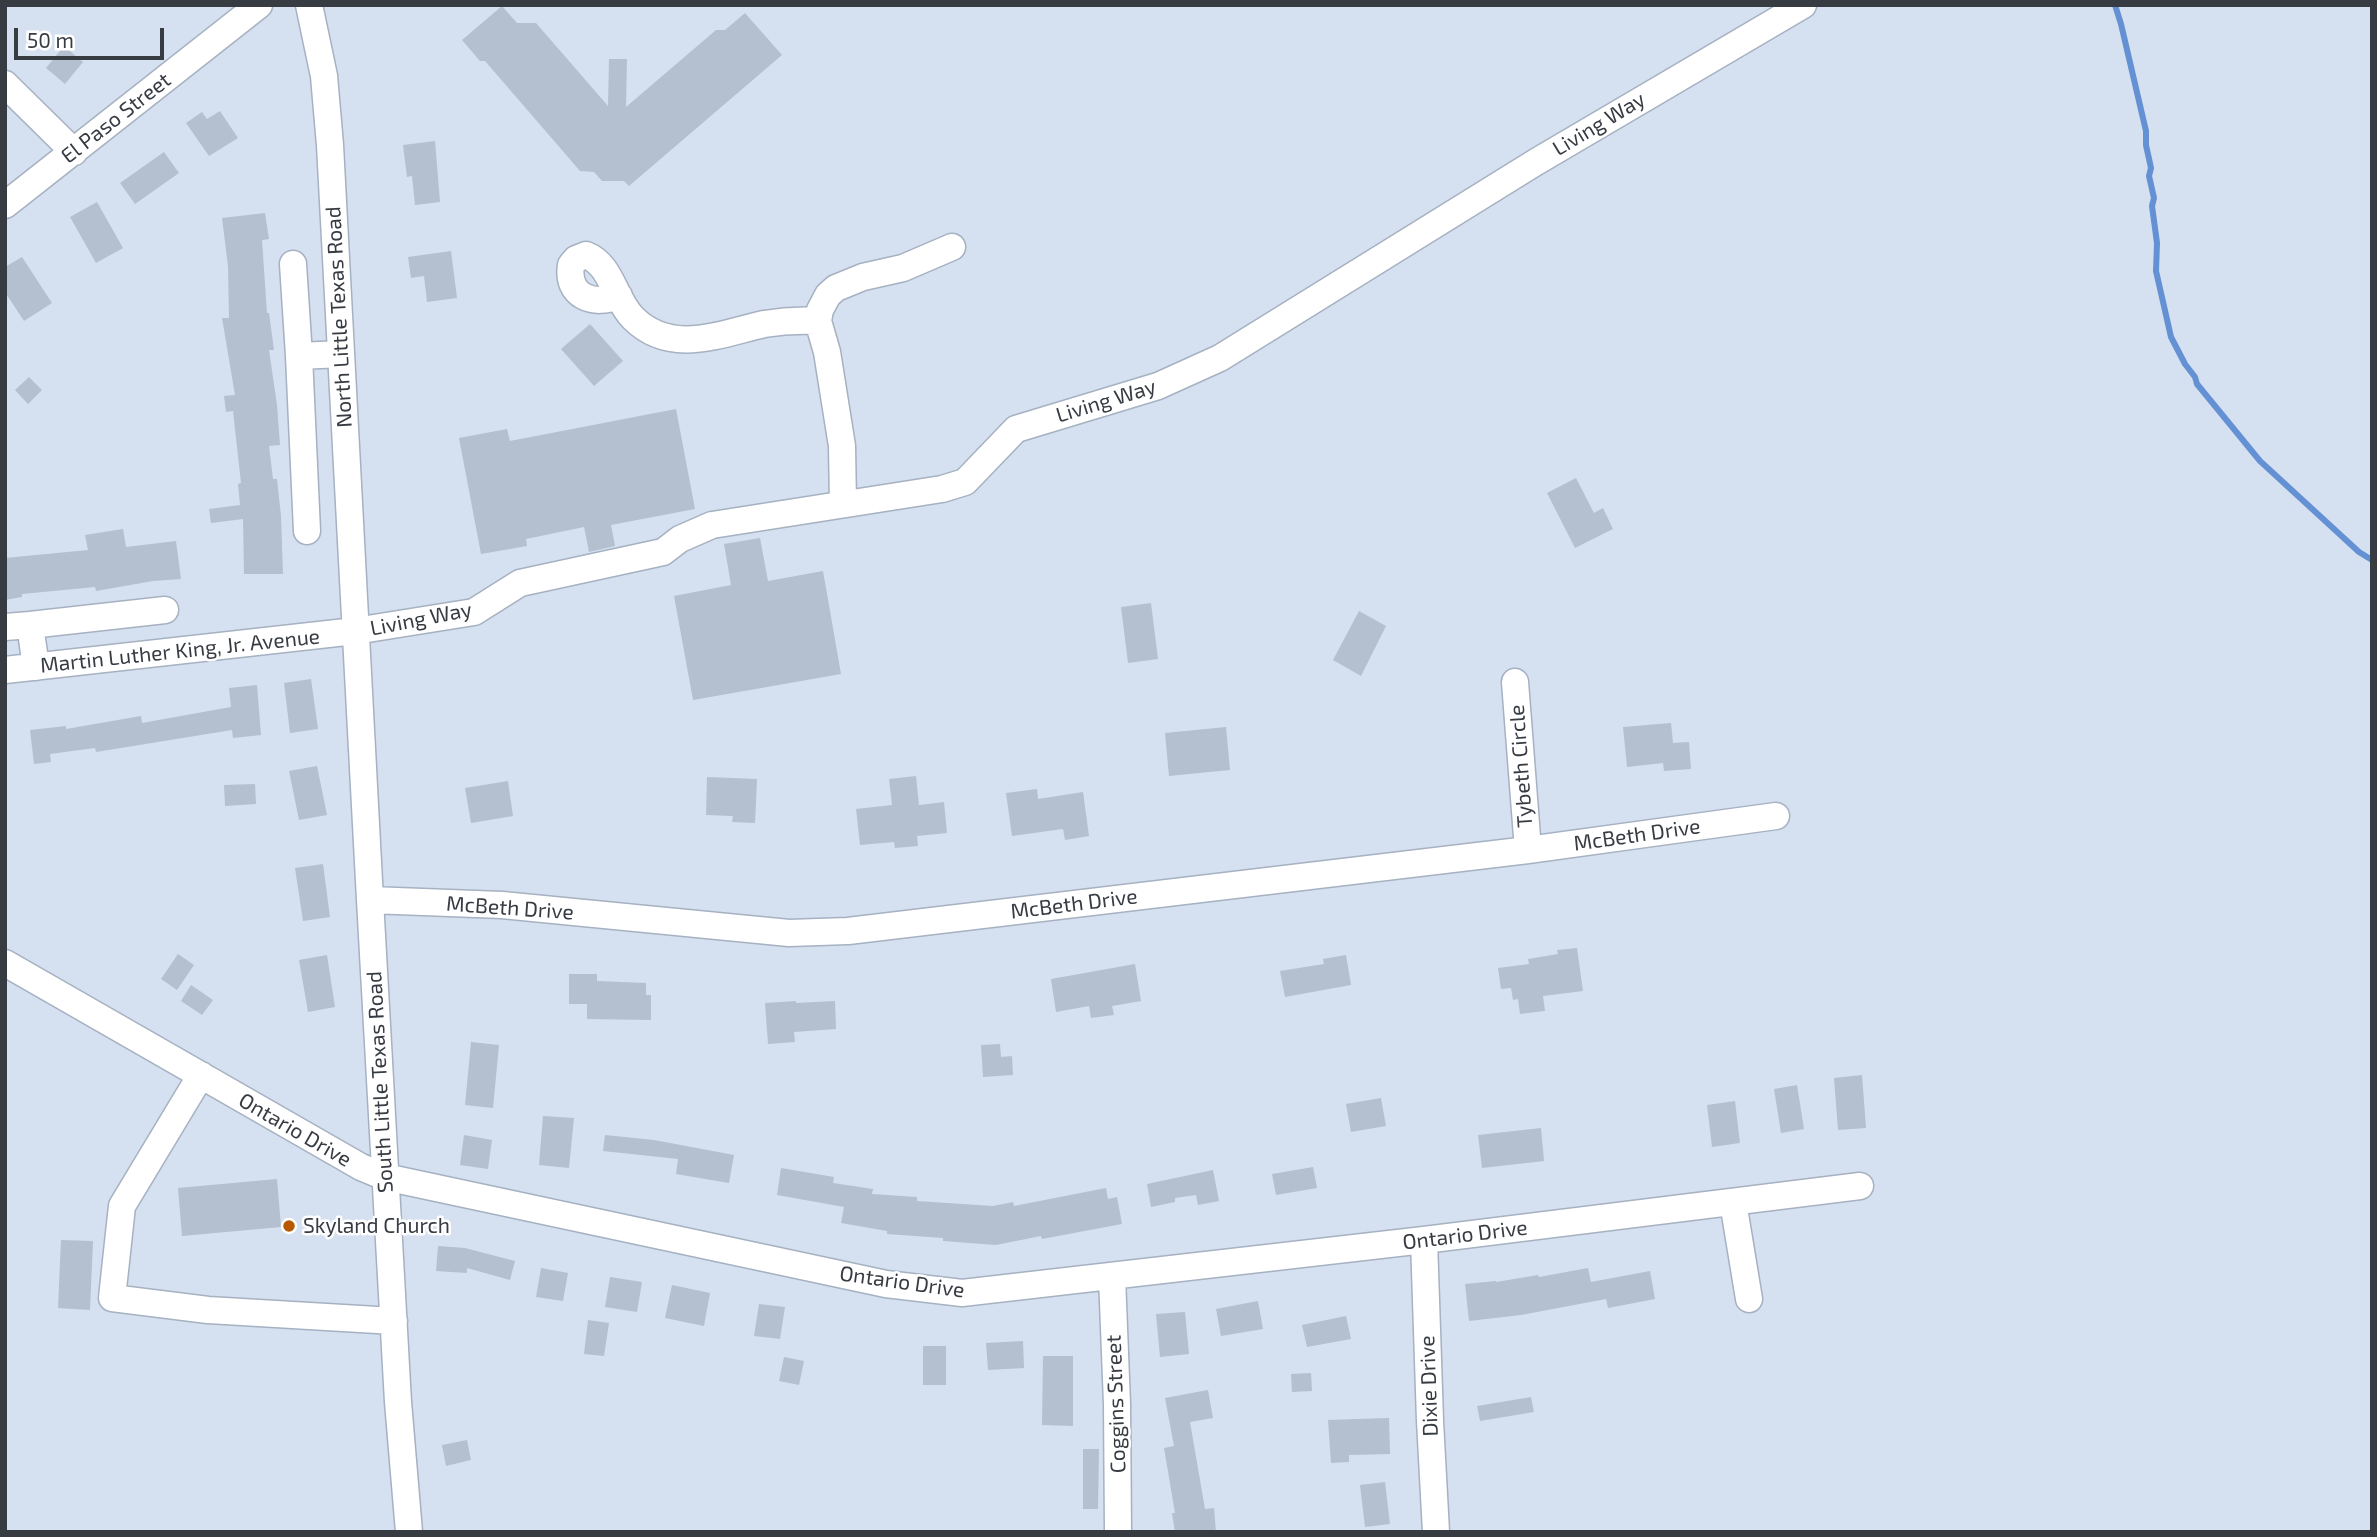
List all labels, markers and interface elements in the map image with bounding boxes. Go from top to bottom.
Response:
scale bar [18,14,168,58]
text: 50 m [27,27,74,52]
street label: El Paso Street [56,67,176,169]
street label: Living Way [1548,87,1650,161]
street label: North Little Texas Road [321,206,357,428]
street label: Living Way [1053,374,1159,428]
street label: Living Way [368,597,474,641]
street label: Martin Luther King, Jr. Avenue [39,624,321,678]
street label: Tybeth Circle [1504,704,1538,828]
street label: McBeth Drive [1572,814,1702,856]
street label: McBeth Drive [1009,884,1139,924]
street label: McBeth Drive [445,891,575,925]
street label: South Little Texas Road [362,970,398,1194]
street label: Ontario Drive [234,1088,356,1172]
place label: Skyland Church [303,1213,450,1239]
street label: Ontario Drive [1401,1215,1529,1255]
marker: Skyland Church [281,1218,297,1234]
street label: Ontario Drive [838,1261,966,1303]
street label: Coggins Street [1101,1334,1131,1474]
street label: Dixie Drive [1415,1335,1443,1437]

